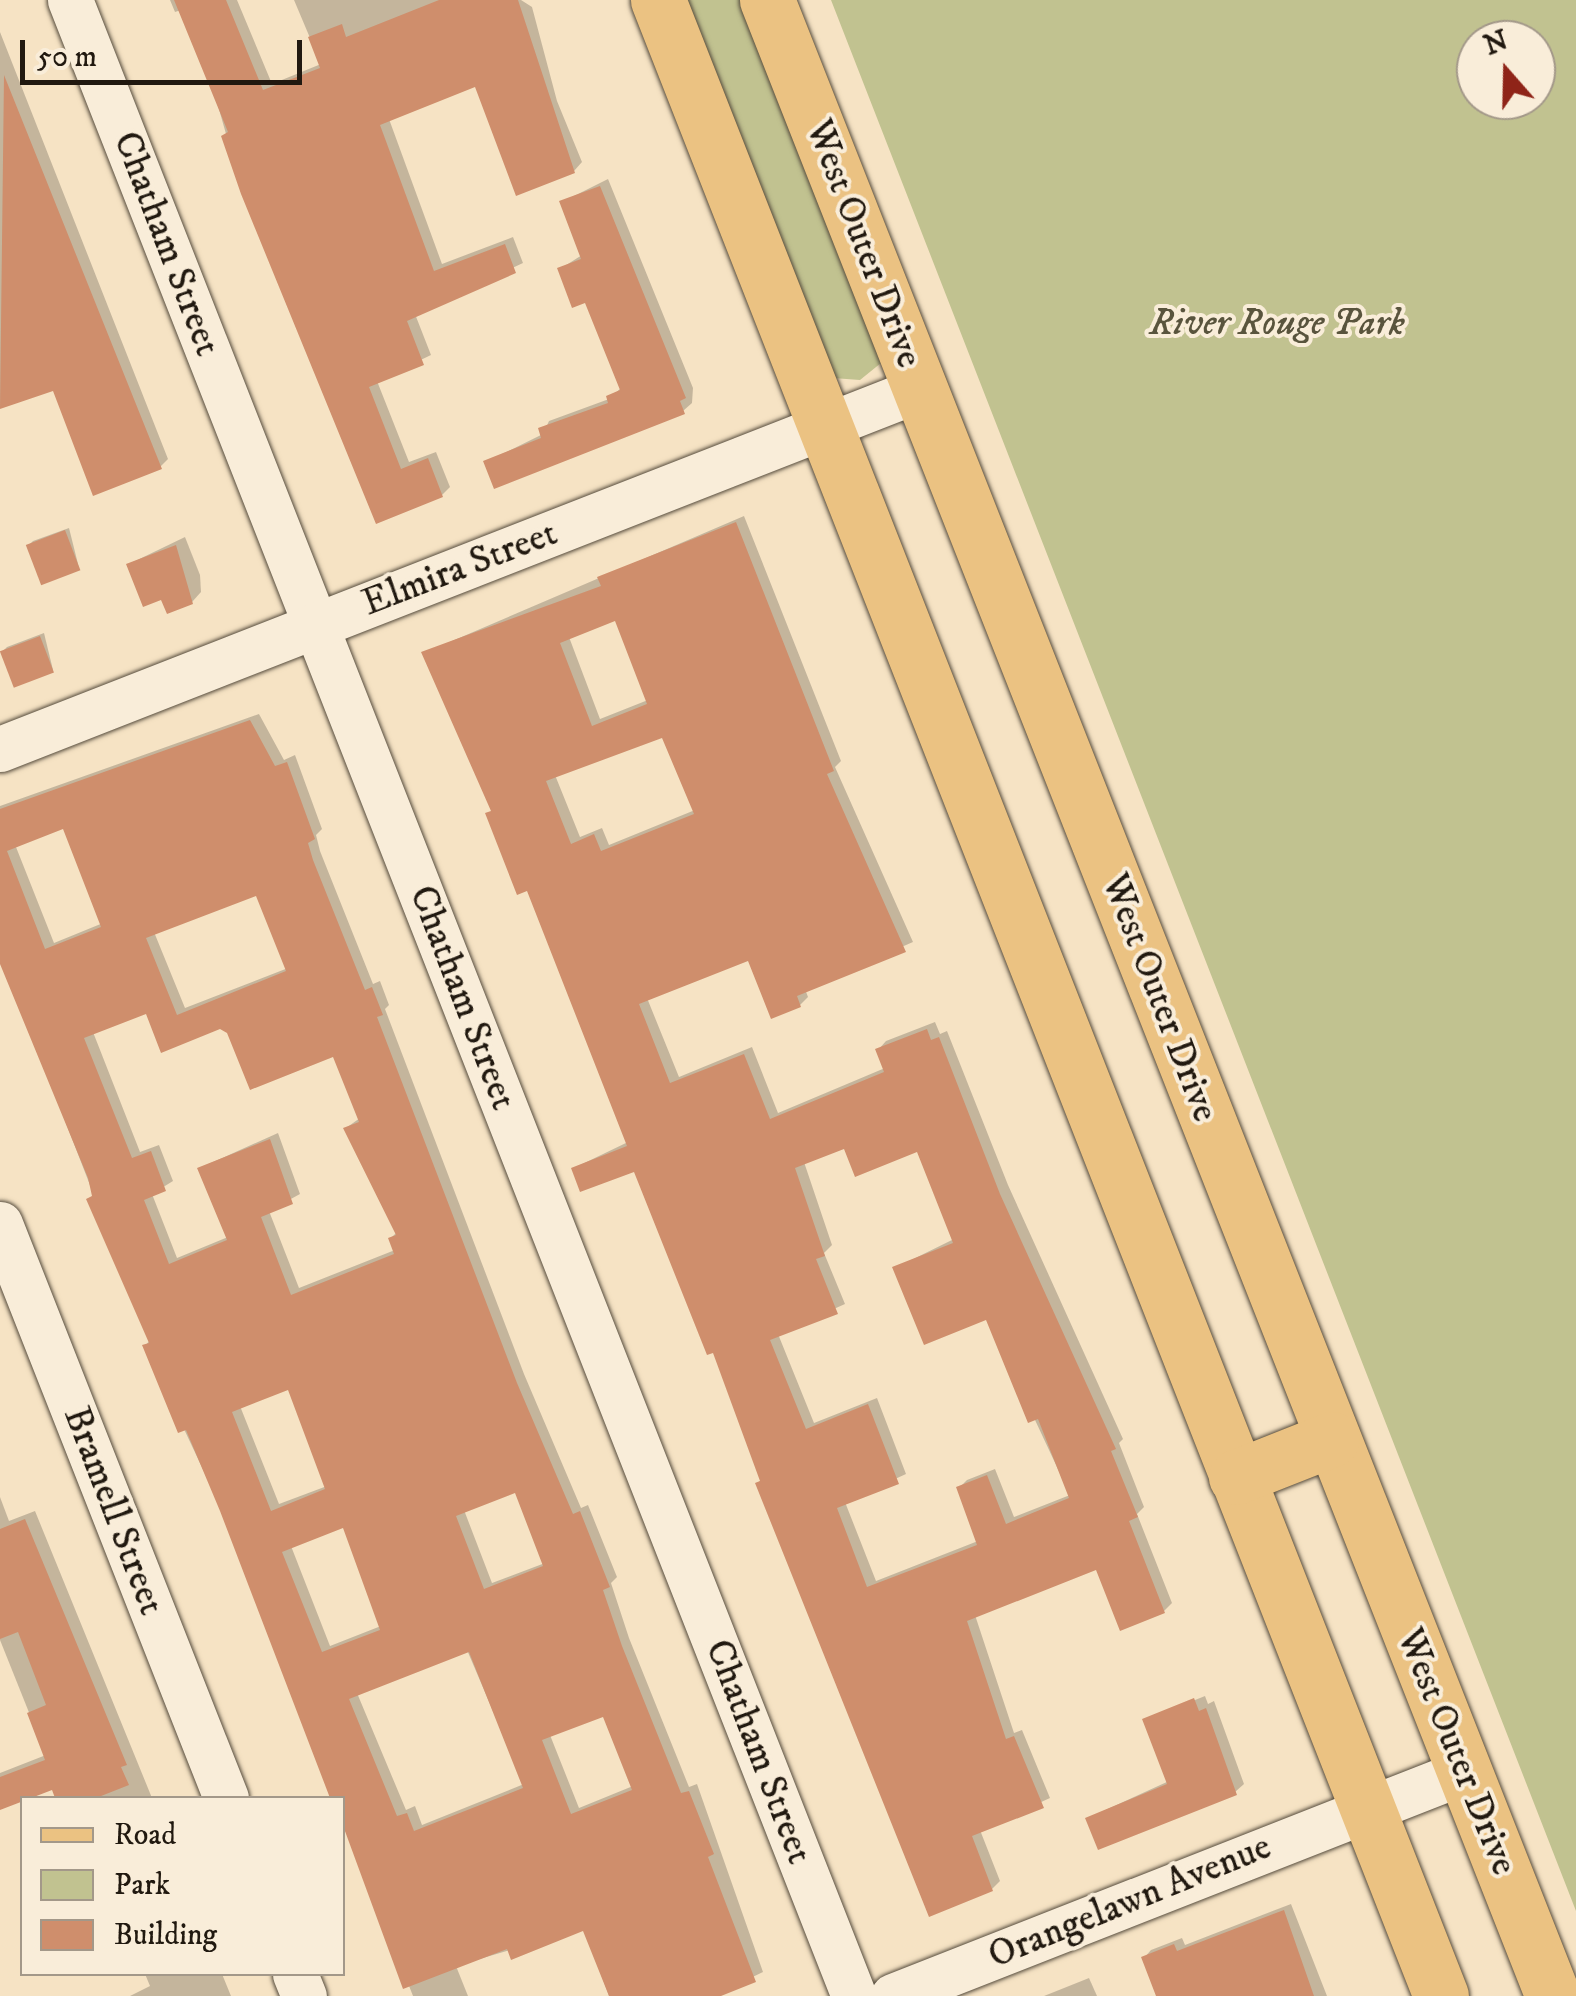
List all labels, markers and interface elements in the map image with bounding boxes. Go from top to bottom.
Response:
scale bar [25,20,308,82]
north arrow [1456,20,1556,120]
text: N [1479,23,1513,64]
text: 50 m [37,39,97,76]
street label: West Outer Drive [795,114,931,374]
street label: Chatham Street [102,126,230,362]
park label: River Rouge Park [1149,301,1405,347]
street label: Elmira Street [356,511,564,627]
street label: West Outer Drive [1091,868,1227,1128]
street label: Chatham Street [398,880,526,1116]
street label: Bramell Street [52,1401,174,1621]
street label: West Outer Drive [1386,1622,1526,1882]
street label: Chatham Street [694,1634,822,1870]
legend [20,1796,345,1976]
text: Road [114,1817,176,1854]
street label: Orangelawn Avenue [982,1825,1278,1979]
text: Park [114,1867,170,1904]
text: Building [114,1917,217,1954]

